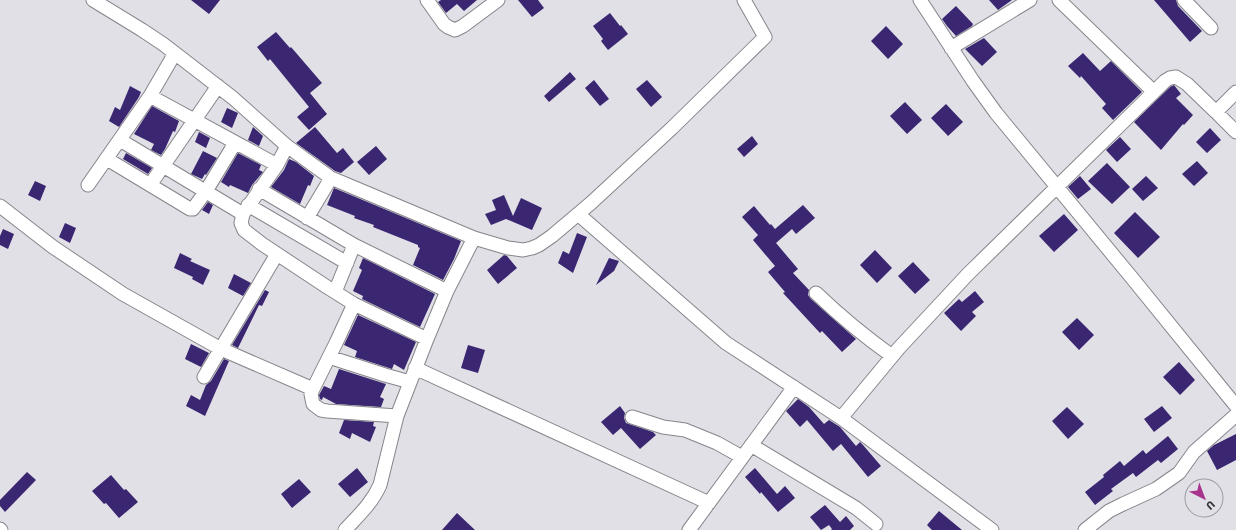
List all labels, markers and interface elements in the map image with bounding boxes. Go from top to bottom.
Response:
north arrow [1184,478,1224,518]
text: U [1203,498,1217,512]

